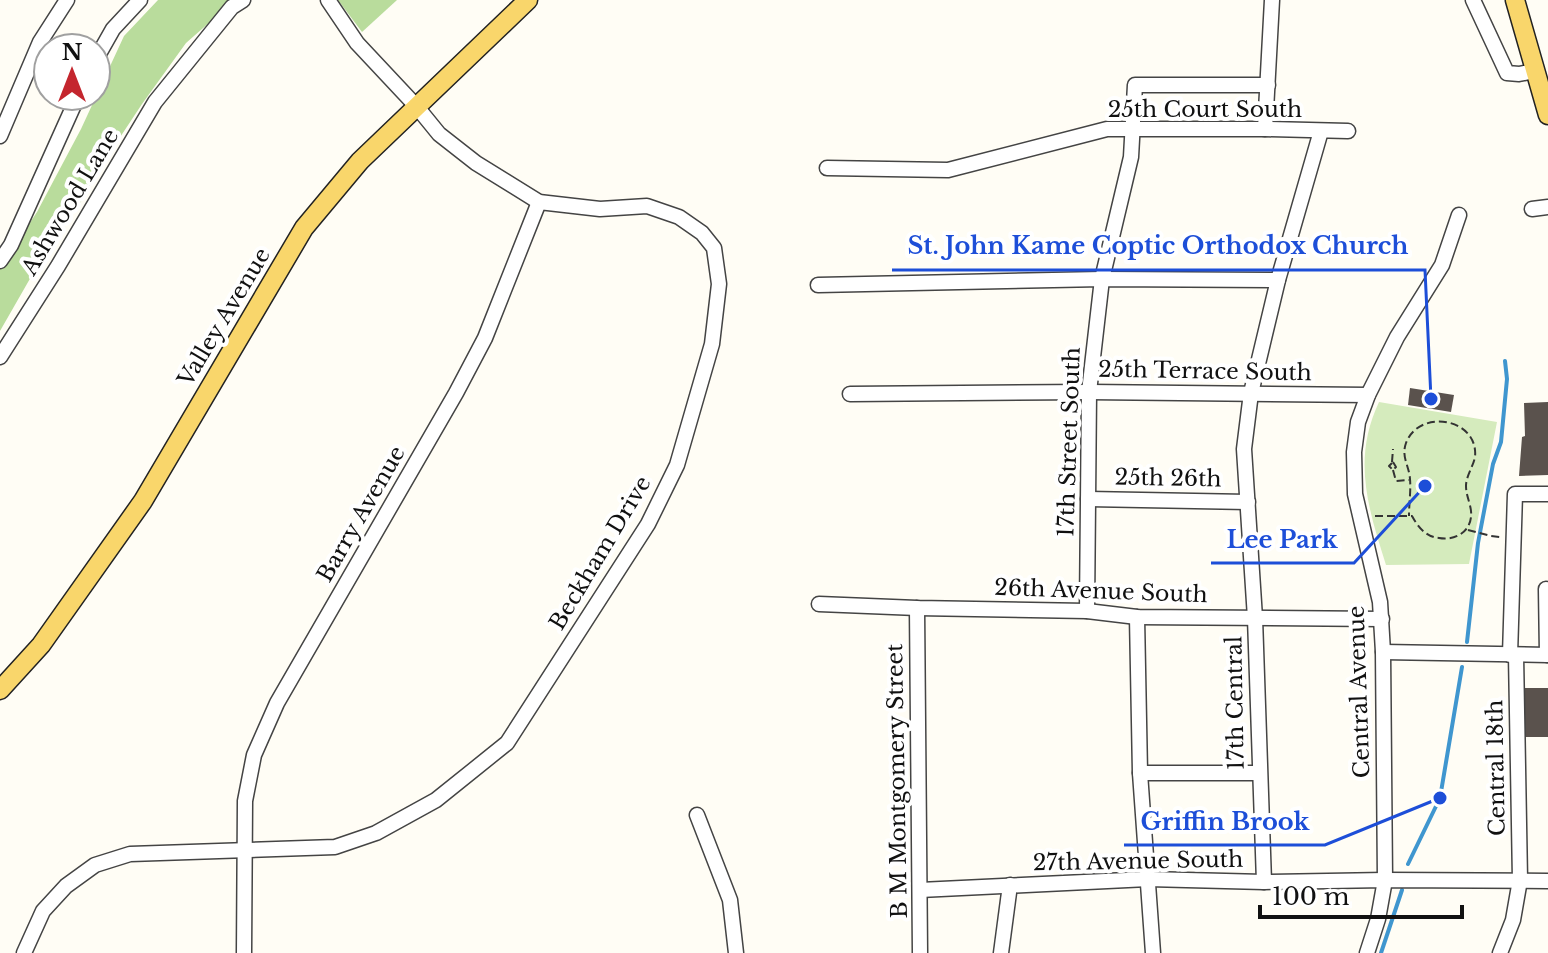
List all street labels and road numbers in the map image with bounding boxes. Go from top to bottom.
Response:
street label: 25th Court South [1108,96,1302,123]
street label: Ashwood Lane [15,124,124,281]
street label: Valley Avenue [172,243,276,392]
street label: 17th Street South [1052,347,1086,537]
street label: 25th Terrace South [1098,356,1312,386]
street label: Barry Avenue [311,441,411,587]
street label: 25th 26th [1114,464,1222,492]
street label: Beckham Drive [543,471,657,635]
street label: 26th Avenue South [994,574,1208,608]
street label: Central Avenue [1342,605,1376,779]
street label: 17th Central [1220,636,1250,770]
street label: B M Montgomery Street [881,643,913,919]
street label: Central 18th [1481,700,1511,836]
street label: 27th Avenue South [1033,846,1243,876]

